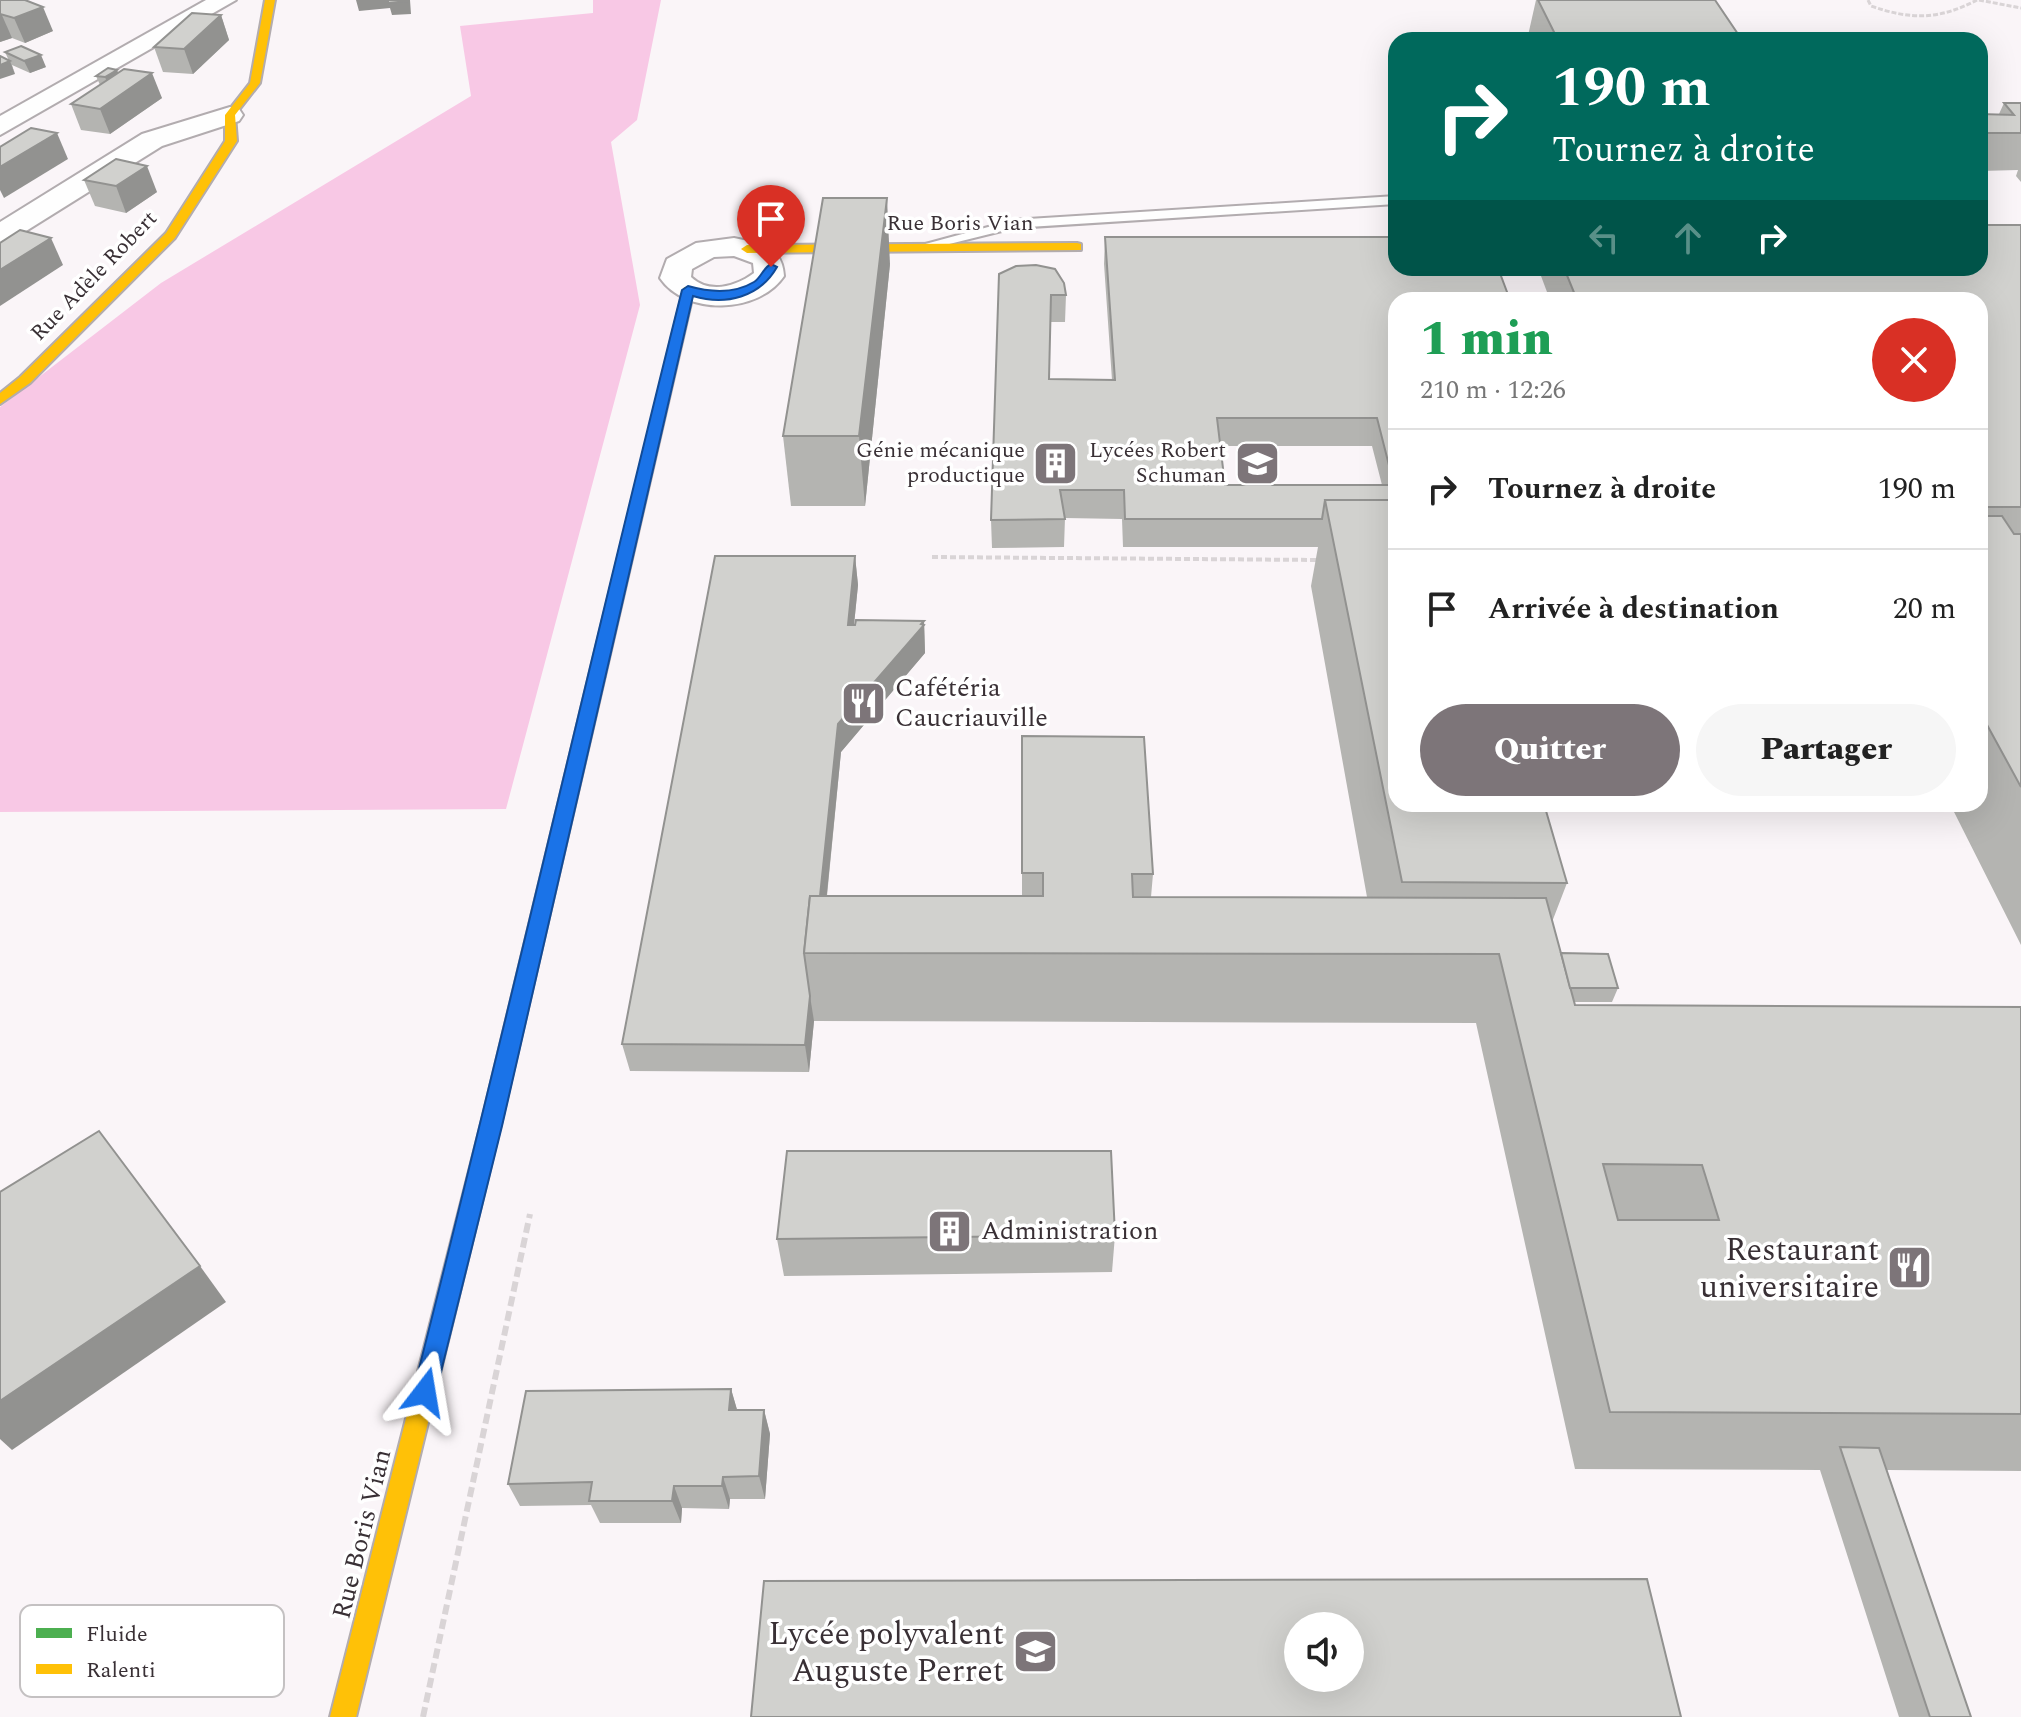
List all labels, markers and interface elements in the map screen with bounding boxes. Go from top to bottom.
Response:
text: 190 m [1552,46,1711,131]
icon: right [1420,64,1524,168]
text: Tournez à droite [1552,123,1815,178]
pin [737,185,805,267]
icon: arrive [749,197,793,241]
street label: Rue Adèle Robert [23,203,165,349]
street label: Rue Boris Vian [887,207,1033,240]
icon: left [1582,216,1626,260]
icon: ahead [1666,216,1710,260]
icon: right [1750,216,1794,260]
text: 1 min [1420,303,1553,376]
button: close [1872,318,1956,402]
text: 210 m · 12:26 [1420,370,1566,410]
place label: Génie mécanique productique [856,434,1025,492]
place label: Lycées Robert Schuman [1089,434,1226,492]
building icon: Génie mécanique productique [1032,439,1080,487]
school or university icon: Lycées Robert Schuman [1233,439,1281,487]
text: Tournez à droite [1488,466,1716,512]
text: 190 m [1878,466,1956,512]
icon: right [1420,467,1464,511]
text: Arrivée à destination [1488,586,1779,632]
text: 20 m [1893,586,1956,632]
icon: arrive [1420,587,1464,631]
place label: Cafétéria Caucriauville [895,668,1048,738]
restaurant icon: Cafétéria Caucriauville [840,679,888,727]
button: Quitter [1420,704,1680,796]
button: Partager [1696,704,1956,796]
building icon: Administration [926,1207,974,1255]
place label: Administration [981,1211,1158,1251]
place label: Restaurant universitaire [1700,1226,1879,1312]
restaurant icon: Restaurant universitaire [1886,1244,1934,1292]
position arrow [383,1350,467,1434]
street label: Rue Boris Vian [322,1445,402,1623]
legend [20,1605,284,1697]
place label: Lycée polyvalent Auguste Perret [768,1610,1004,1696]
map controls [1284,1612,1364,1692]
button: sound [1284,1612,1364,1692]
text: Fluide [86,1618,148,1651]
school or university icon: Lycée polyvalent Auguste Perret [1011,1628,1059,1676]
text: Ralenti [86,1654,156,1687]

